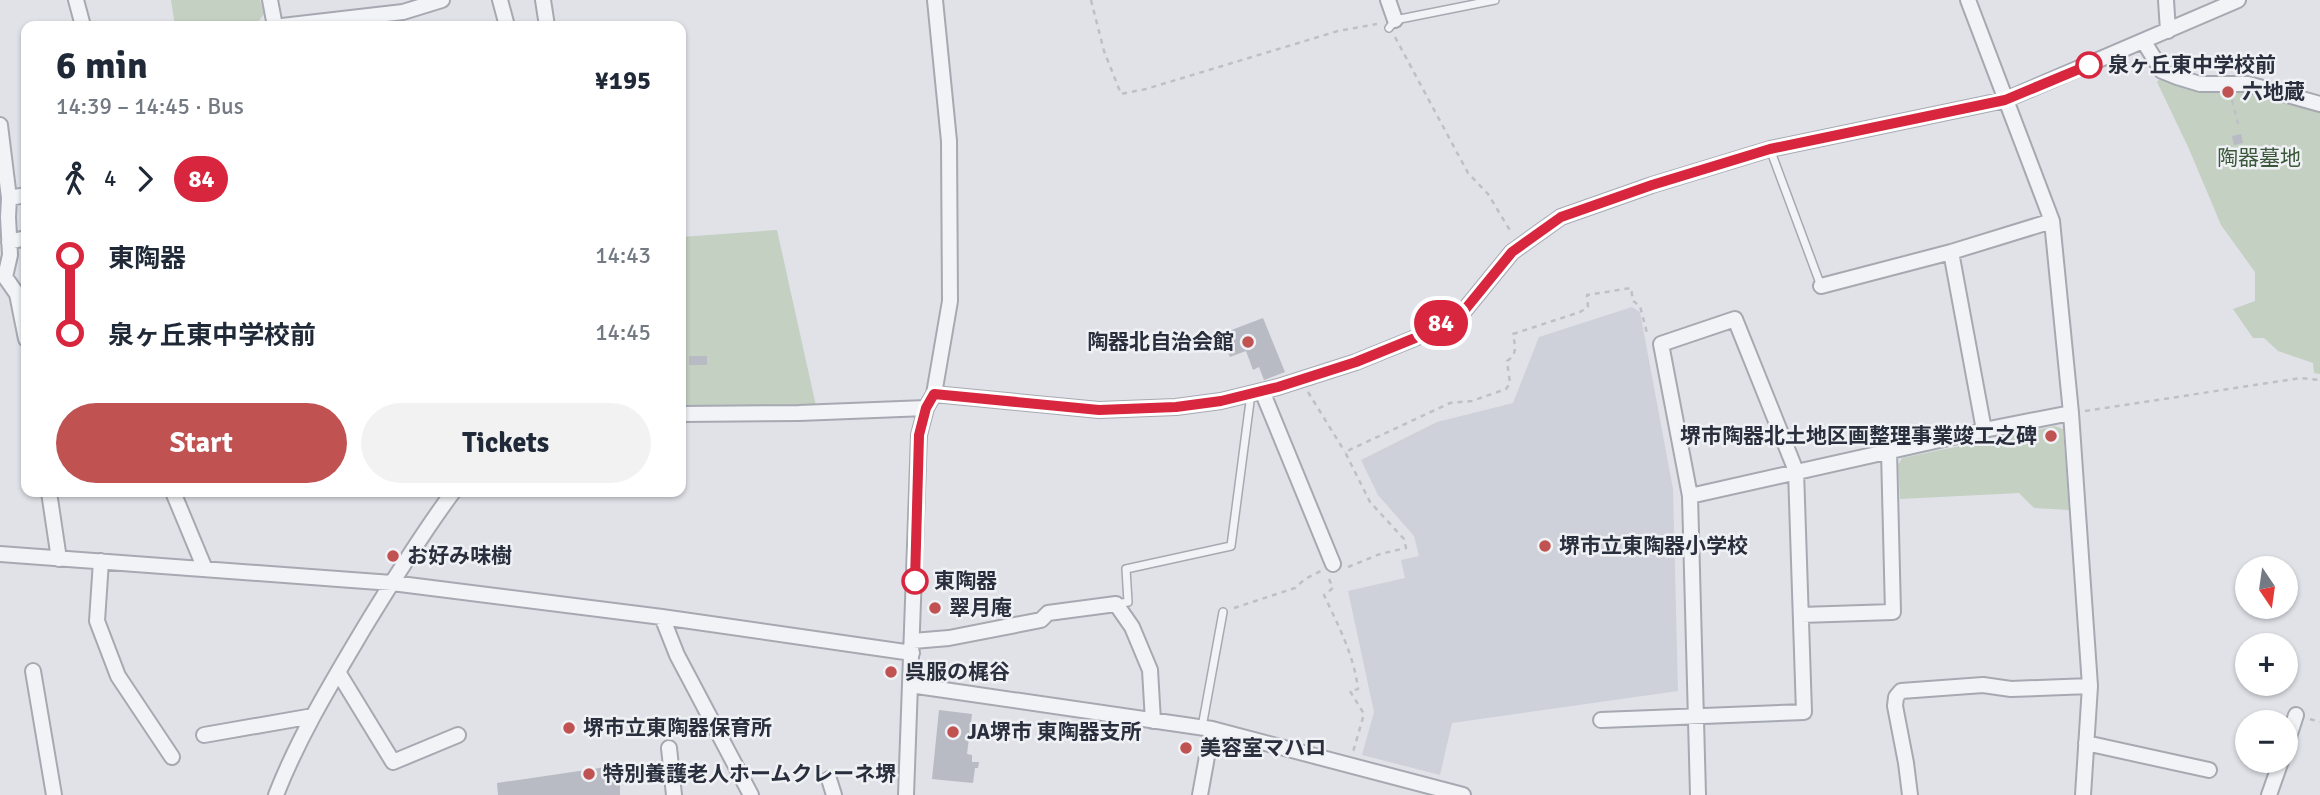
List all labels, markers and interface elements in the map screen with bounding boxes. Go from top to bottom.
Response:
text: 6 min [56,42,148,89]
marker: 泉ヶ丘東中学校前 [2076,52,2102,78]
place label: 泉ヶ丘東中学校前 [2108,52,2276,78]
text: ¥195 [595,65,651,97]
place label: 六地蔵 [2242,79,2305,105]
marker: 六地蔵 [2220,84,2236,100]
text: 14:39 – 14:45 · Bus [56,92,244,121]
park label: 陶器墓地 [2217,145,2301,171]
icon: walk [56,160,94,198]
icon: forward [126,160,164,198]
text: 4 [104,164,116,193]
text: 84 [188,164,214,194]
text: 14:43 [595,241,651,270]
text: 東陶器 [108,243,186,275]
line badge: 84 [1410,300,1472,346]
text: 84 [1428,308,1454,338]
text: 14:45 [595,318,651,347]
text: 泉ヶ丘東中学校前 [108,320,316,352]
place label: 陶器北自治会館 [1087,329,1234,355]
marker: 陶器北自治会館 [1240,334,1256,350]
button: Start [56,403,347,483]
button: Tickets [361,403,651,483]
place label: 堺市陶器北土地区画整理事業竣工之碑 [1680,423,2037,449]
marker: 堺市陶器北土地区画整理事業竣工之碑 [2043,428,2059,444]
place label: 堺市立東陶器小学校 [1559,533,1748,559]
marker: 堺市立東陶器小学校 [1537,538,1553,554]
place label: お好み味樹 [407,543,512,569]
marker: お好み味樹 [385,548,401,564]
north arrow [2235,556,2298,620]
map controls [2235,556,2298,773]
marker: 東陶器 [902,568,928,594]
place label: 東陶器 [934,568,997,594]
place label: 翠月庵 [949,595,1012,621]
marker: 翠月庵 [927,600,943,616]
button: + [2235,633,2298,696]
place label: 呉服の梶谷 [905,659,1010,685]
marker: 呉服の梶谷 [883,664,899,680]
button: − [2235,710,2298,773]
place label: 堺市立東陶器保育所 [583,715,772,741]
place label: JA堺市 東陶器支所 [967,719,1142,745]
marker: 堺市立東陶器保育所 [561,720,577,736]
marker: JA堺市 東陶器支所 [945,724,961,740]
place label: 美容室マハロ [1200,735,1326,761]
marker: 美容室マハロ [1178,740,1194,756]
place label: 特別養護老人ホームクレーネ堺 [603,761,896,787]
marker: 特別養護老人ホームクレーネ堺 [581,766,597,782]

